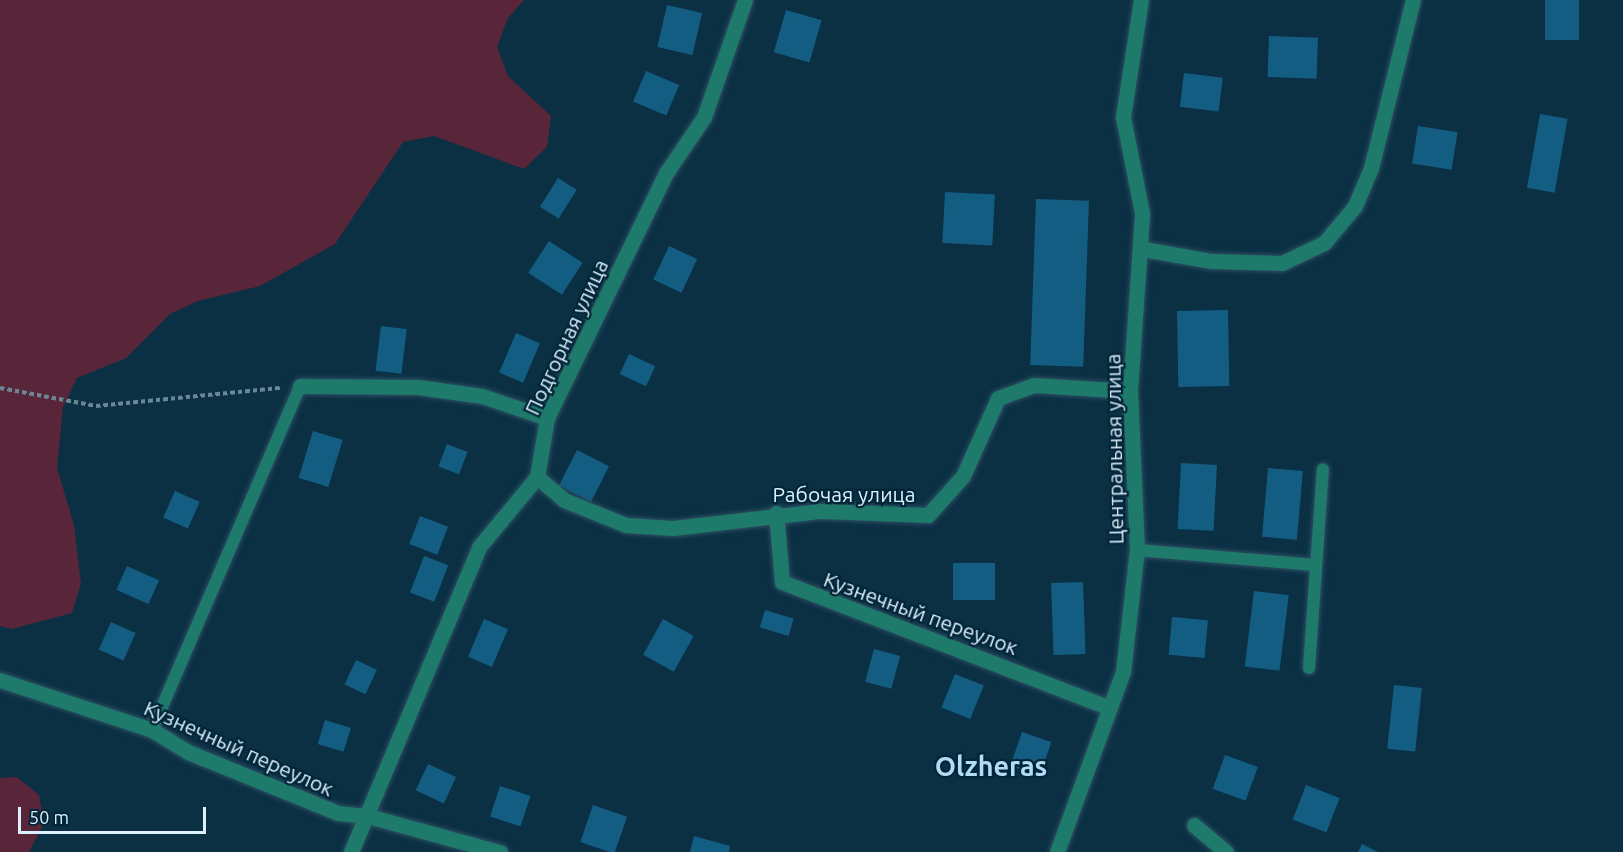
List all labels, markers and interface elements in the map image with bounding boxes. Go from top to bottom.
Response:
street label: Подгорная улица [519,255,613,419]
street label: Центральная улица [1100,353,1128,545]
street label: Рабочая улица [772,481,916,507]
street label: Кузнечный переулок [820,566,1022,660]
street label: Кузнечный переулок [140,695,338,801]
district label: Olzheras [935,751,1047,783]
scale bar [21,795,208,833]
text: 50 m [29,807,69,827]

